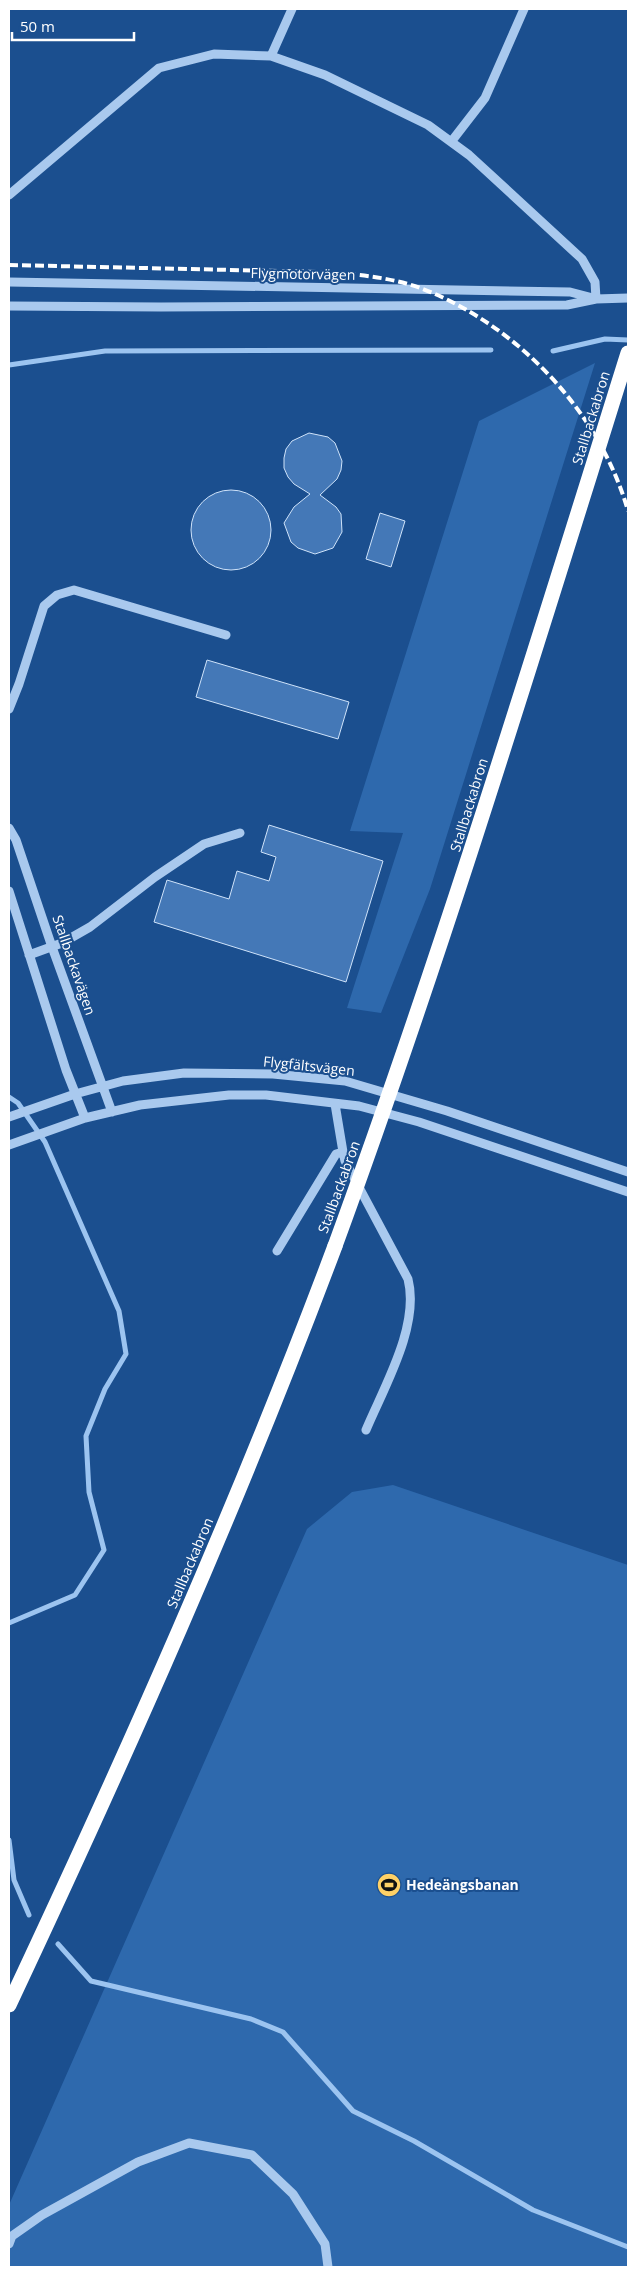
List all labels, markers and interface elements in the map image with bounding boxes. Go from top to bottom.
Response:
scale bar [12,10,135,42]
text: 50 m [20,16,55,36]
street label: Flygmotorvägen [250,263,356,284]
street label: Stallbackabron [567,369,614,467]
street label: Stallbackabron [445,756,492,854]
street label: Stallbackavägen [48,912,100,1017]
street label: Flygfältsvägen [262,1051,356,1080]
street label: Stallbackabron [313,1138,364,1236]
street label: Stallbackabron [162,1514,217,1611]
sports icon: Hedeängsbanan [376,1872,402,1898]
place label: Hedeängsbanan [406,1875,519,1894]

